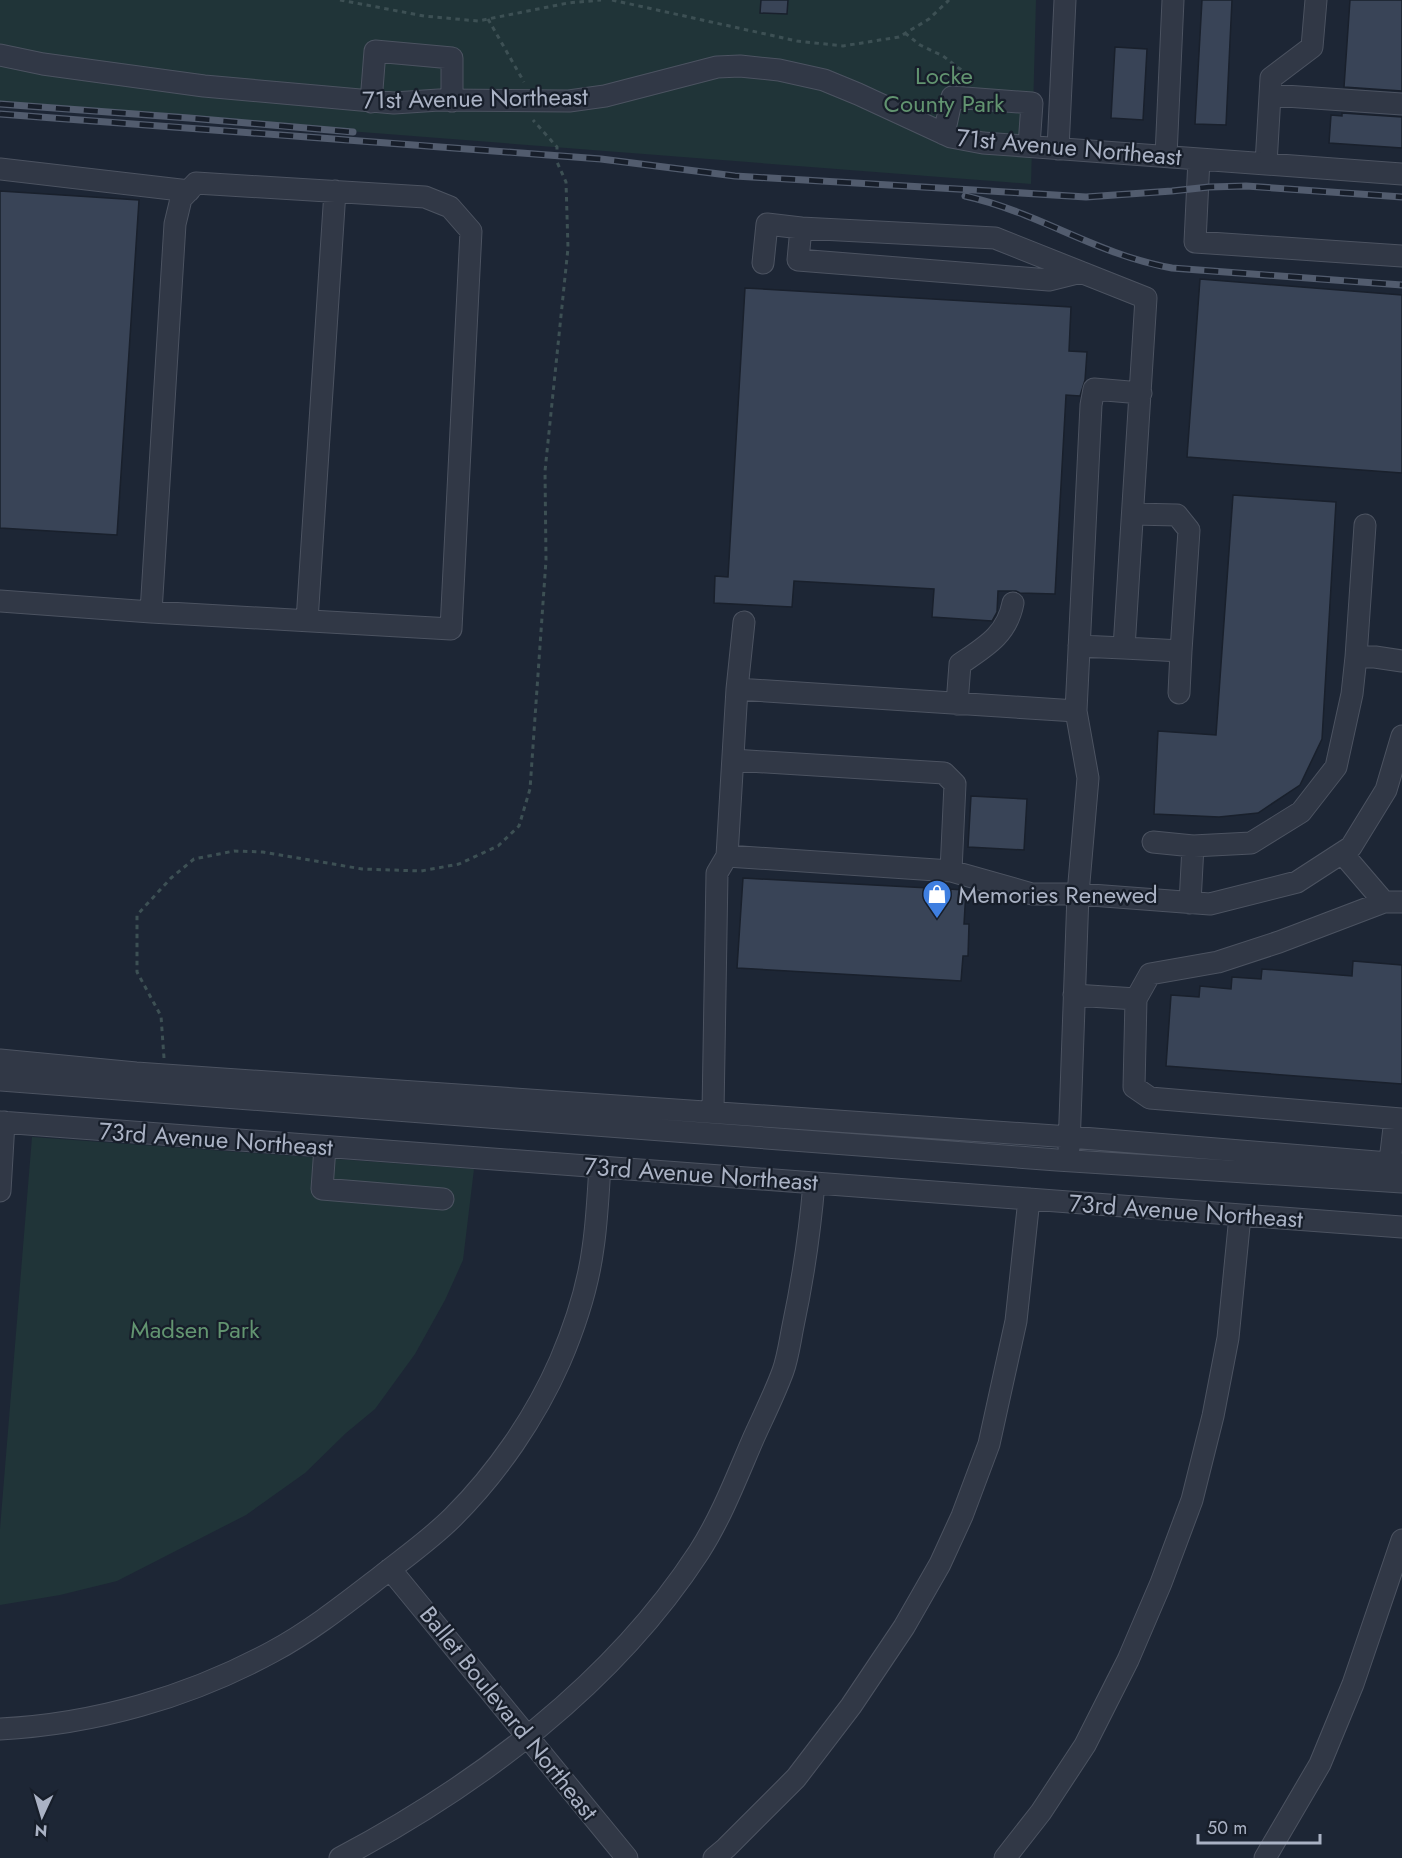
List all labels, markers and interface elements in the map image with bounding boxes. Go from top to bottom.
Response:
park label: Locke County Park [883,58,1005,121]
street label: 71st Avenue Northeast [362,79,588,117]
street label: 71st Avenue Northeast [955,120,1183,174]
place label: Memories Renewed [958,877,1158,912]
shop icon: Memories Renewed [921,878,953,920]
street label: 73rd Avenue Northeast [98,1113,334,1165]
street label: 73rd Avenue Northeast [583,1148,819,1200]
street label: 73rd Avenue Northeast [1068,1185,1304,1237]
park label: Madsen Park [130,1312,260,1347]
street label: Ballet Boulevard Northeast [411,1598,607,1828]
north arrow [12,1786,72,1846]
scale bar [1198,1807,1320,1845]
text: 50 m [1207,1815,1247,1841]
text: N [34,1819,48,1842]

